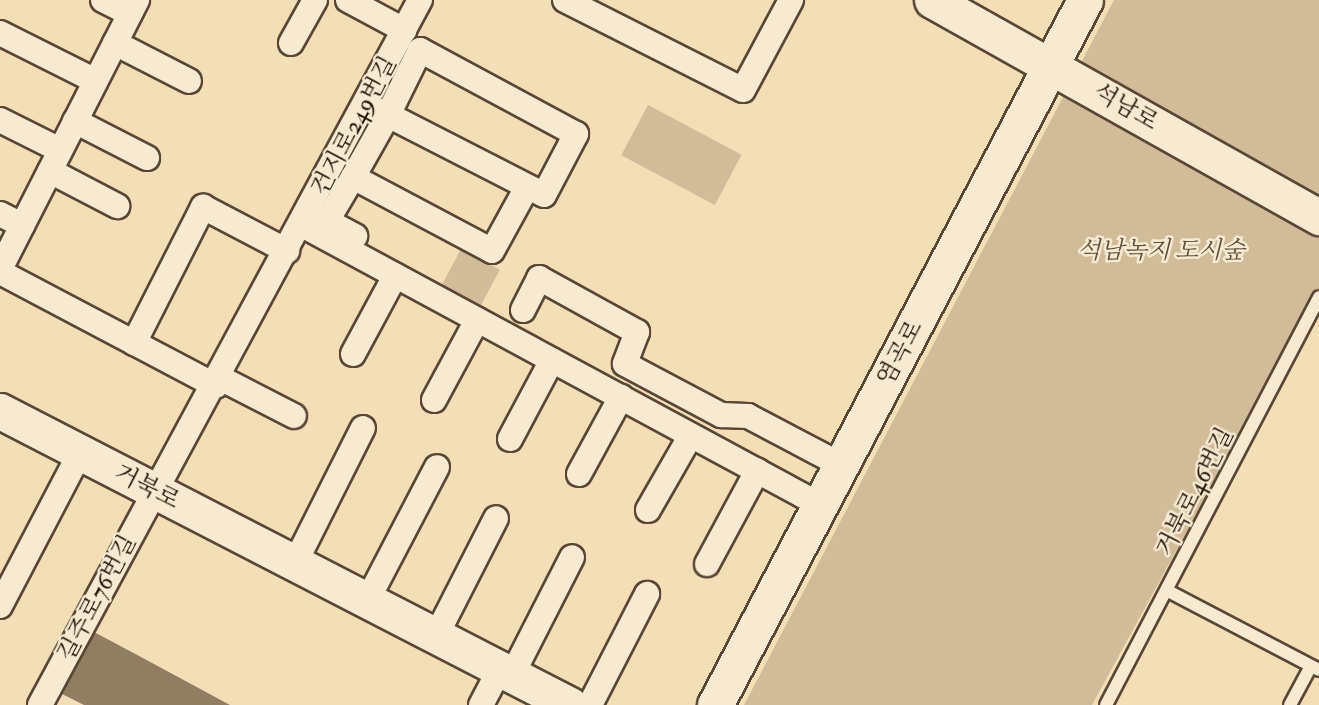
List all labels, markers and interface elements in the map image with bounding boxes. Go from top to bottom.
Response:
street label: 건지로249번길 [305,52,403,200]
street label: 석남로 [1089,77,1163,137]
park label: 석남녹지 도시숲 [1077,237,1245,265]
street label: 염곡로 [871,316,929,390]
street label: 거북로46번길 [1150,423,1240,561]
street label: 거북로 [109,458,185,516]
street label: 길주로76번길 [52,530,142,666]

